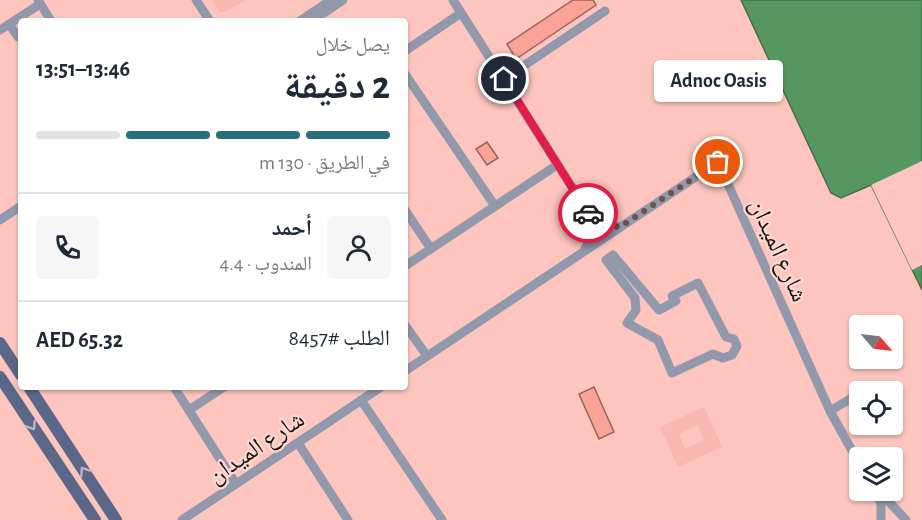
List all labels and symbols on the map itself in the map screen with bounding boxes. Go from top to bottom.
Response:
pin [478,53,529,104]
callout: Adnoc Oasis [654,60,783,102]
pin [692,136,743,187]
courier [558,183,618,243]
street label: شارع الميدان [743,195,811,306]
north arrow [849,315,903,369]
street label: شارع الميدان [204,407,310,490]
one-way arrow [24,420,36,430]
one-way arrow [80,467,91,478]

